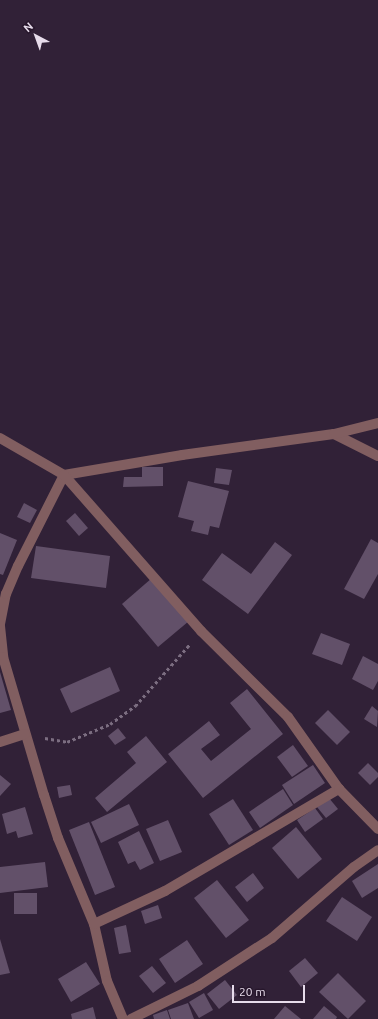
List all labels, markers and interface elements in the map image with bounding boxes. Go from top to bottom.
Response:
north arrow [16,16,56,56]
text: N [21,20,35,34]
scale bar [234,977,307,1003]
text: 20 m [239,985,266,998]

